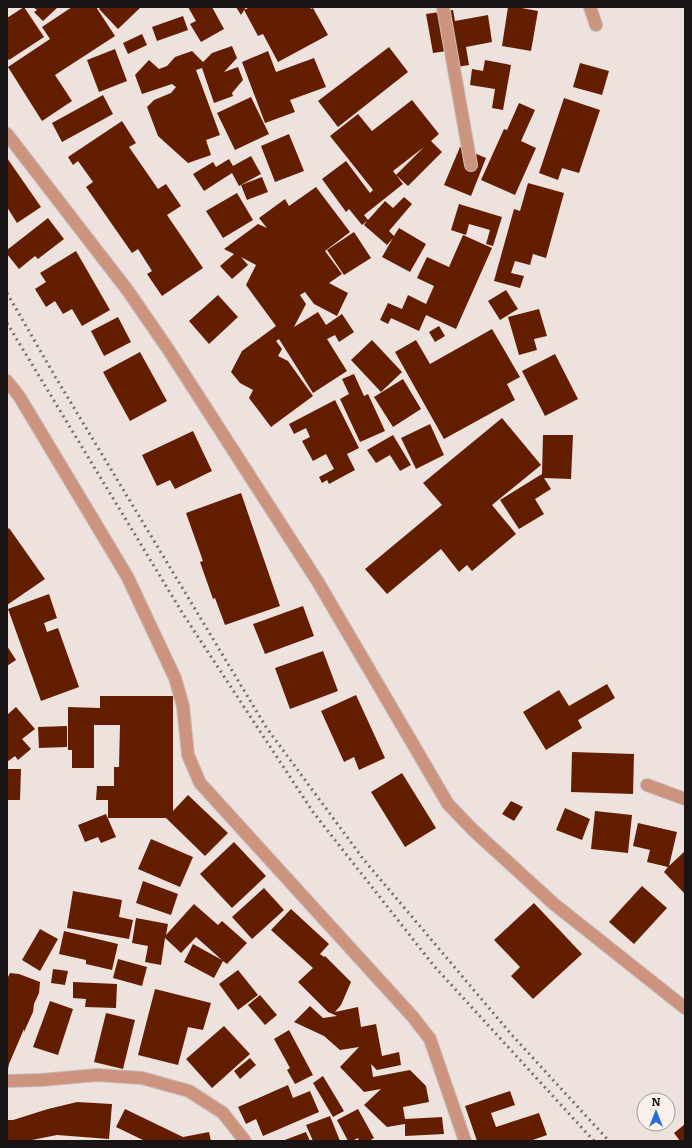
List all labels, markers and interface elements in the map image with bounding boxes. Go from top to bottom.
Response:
north arrow [636,1092,676,1132]
text: N [651,1093,661,1109]

